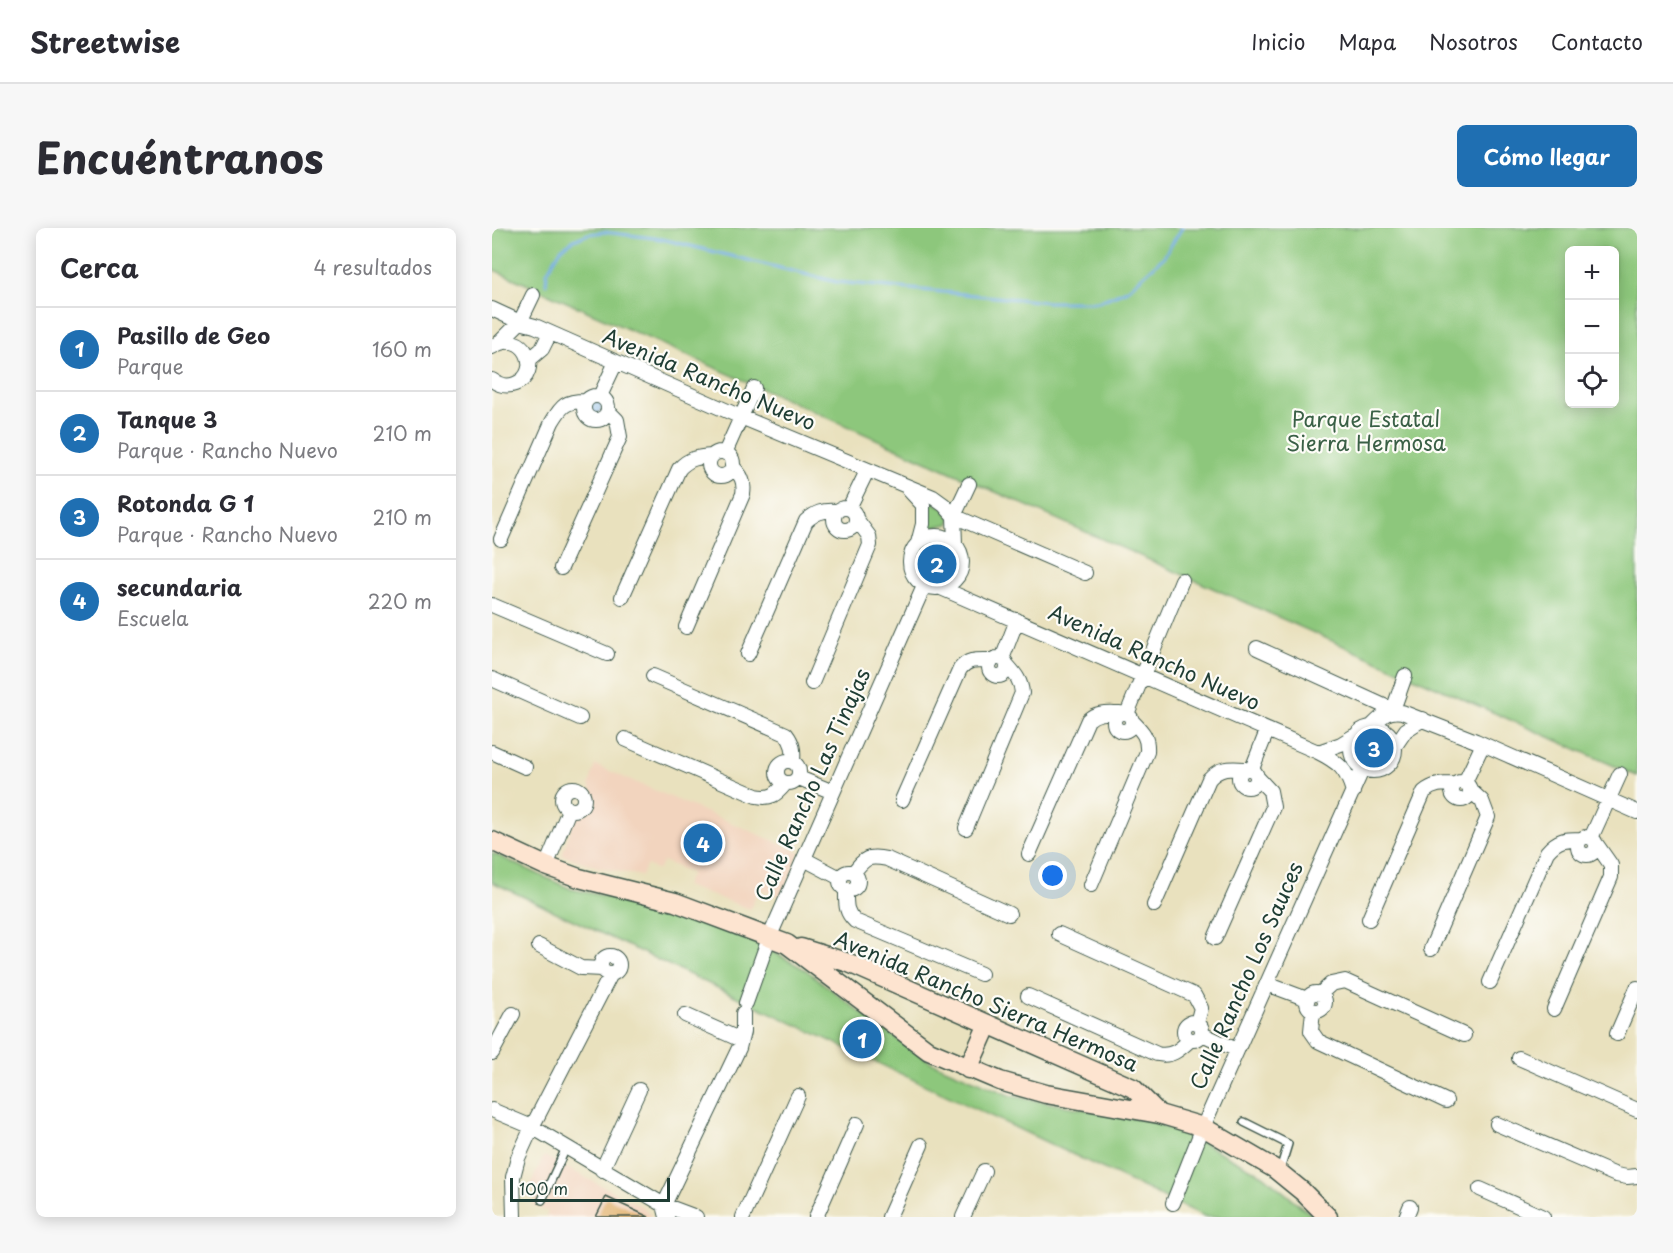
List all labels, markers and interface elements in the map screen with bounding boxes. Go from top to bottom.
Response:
text: Streetwise [30,20,180,63]
text: Inicio [1251,25,1305,57]
text: Mapa [1338,25,1396,57]
text: Nosotros [1429,25,1518,57]
text: Contacto [1551,25,1643,57]
text: Encuéntranos [36,125,324,188]
button: Cómo llegar [1457,125,1637,187]
map controls [1565,246,1619,408]
button: + [1565,246,1619,300]
text: Cerca [60,248,139,287]
text: 4 resultados [314,252,432,282]
button: − [1565,300,1619,354]
text: Pasillo de Geo [117,318,270,351]
street label: Avenida Rancho Nuevo [598,319,821,438]
text: 1 [75,334,84,364]
text: 160 m [372,334,432,364]
text: Parque [117,351,184,381]
button: locate [1565,354,1619,408]
text: Tanque 3 [117,402,217,435]
park label: Parque Estatal Sierra Hermosa [1286,402,1446,458]
text: 2 [72,418,87,448]
text: 210 m [373,418,432,448]
text: Parque · Rancho Nuevo [117,435,338,465]
text: Rotonda G 1 [117,486,254,519]
text: 3 [73,502,86,532]
text: 210 m [373,502,432,532]
text: Parque · Rancho Nuevo [117,519,338,549]
pin: 2 [918,542,956,586]
text: secundaria [117,570,242,603]
text: 4 [73,586,86,616]
text: 220 m [368,586,432,616]
street label: Avenida Rancho Nuevo [1044,595,1266,717]
text: Escuela [117,603,189,633]
street label: Calle Rancho Las Tinajas [745,663,877,906]
pin: 3 [1354,726,1394,770]
pin: 4 [684,820,722,866]
street label: Calle Rancho Los Sauces [1180,856,1310,1094]
your location [1038,861,1067,890]
street label: Avenida Rancho Sierra Hermosa [830,921,1144,1079]
pin: 1 [842,1016,881,1062]
scale bar [510,1175,670,1202]
text: 100 m [519,1176,568,1200]

